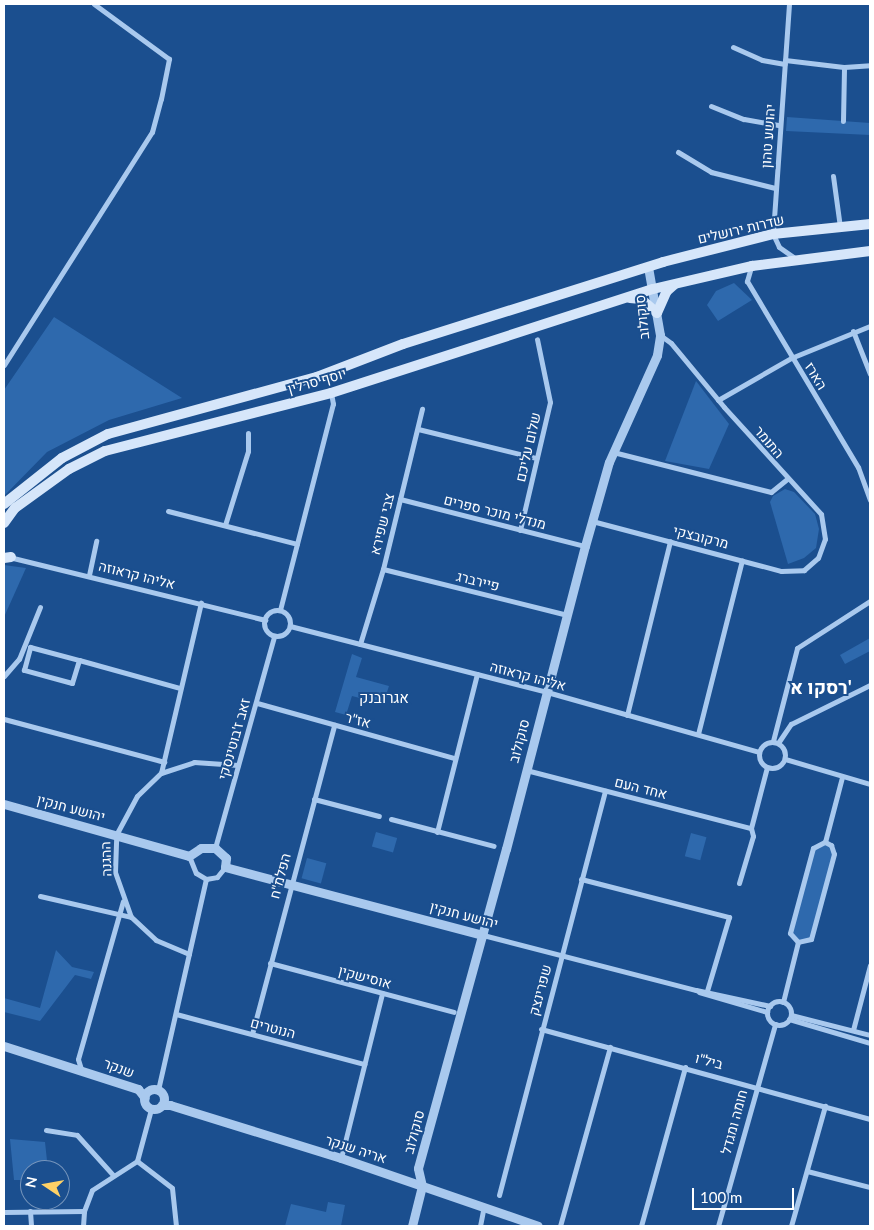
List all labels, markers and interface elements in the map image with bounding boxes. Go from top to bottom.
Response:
street label: יהושע טהון [757,103,779,169]
street label: שדרות ירושלים [696,211,786,247]
street label: סוקולוב [631,294,653,340]
street label: הארז [801,359,831,393]
street label: יוסף סרלין [286,365,348,397]
street label: שלום עליכם [512,411,544,483]
street label: התומר [751,423,787,461]
street label: צבי שפירא [366,491,398,557]
street label: מנדלי מוכר ספרים [442,491,548,533]
street label: מרקובצקי [672,522,730,552]
street label: אליהו קראוזה [97,557,177,593]
street label: פיירברג [455,568,501,594]
street label: אליהו קראוזה [488,658,568,694]
district label: רסקו א' [790,676,852,698]
district label: אגרובנק [359,689,409,707]
street label: זאב ז'בוטינסקי [214,696,254,782]
street label: אז"ר [343,709,373,731]
street label: סוקולוב [505,717,533,765]
street label: אחד העם [613,773,669,803]
street label: יהושע חנקין [35,791,107,825]
street label: ההגנה [97,841,115,877]
street label: הפלמ"ח [266,851,294,901]
street label: יהושע חנקין [428,898,500,932]
street label: אוסישקין [337,962,393,992]
street label: שפרינצק [525,963,555,1017]
street label: הנוטרים [249,1014,297,1042]
street label: ביל"ו [693,1049,725,1073]
street label: שנקר [101,1055,137,1081]
street label: חומה ומגדל [717,1088,751,1156]
street label: סוקולוב [400,1108,428,1156]
street label: אריה שנקר [323,1131,389,1167]
north arrow [20,1160,70,1210]
text: N [21,1175,40,1189]
scale bar [694,1178,796,1210]
text: 100 m [700,1188,742,1206]

